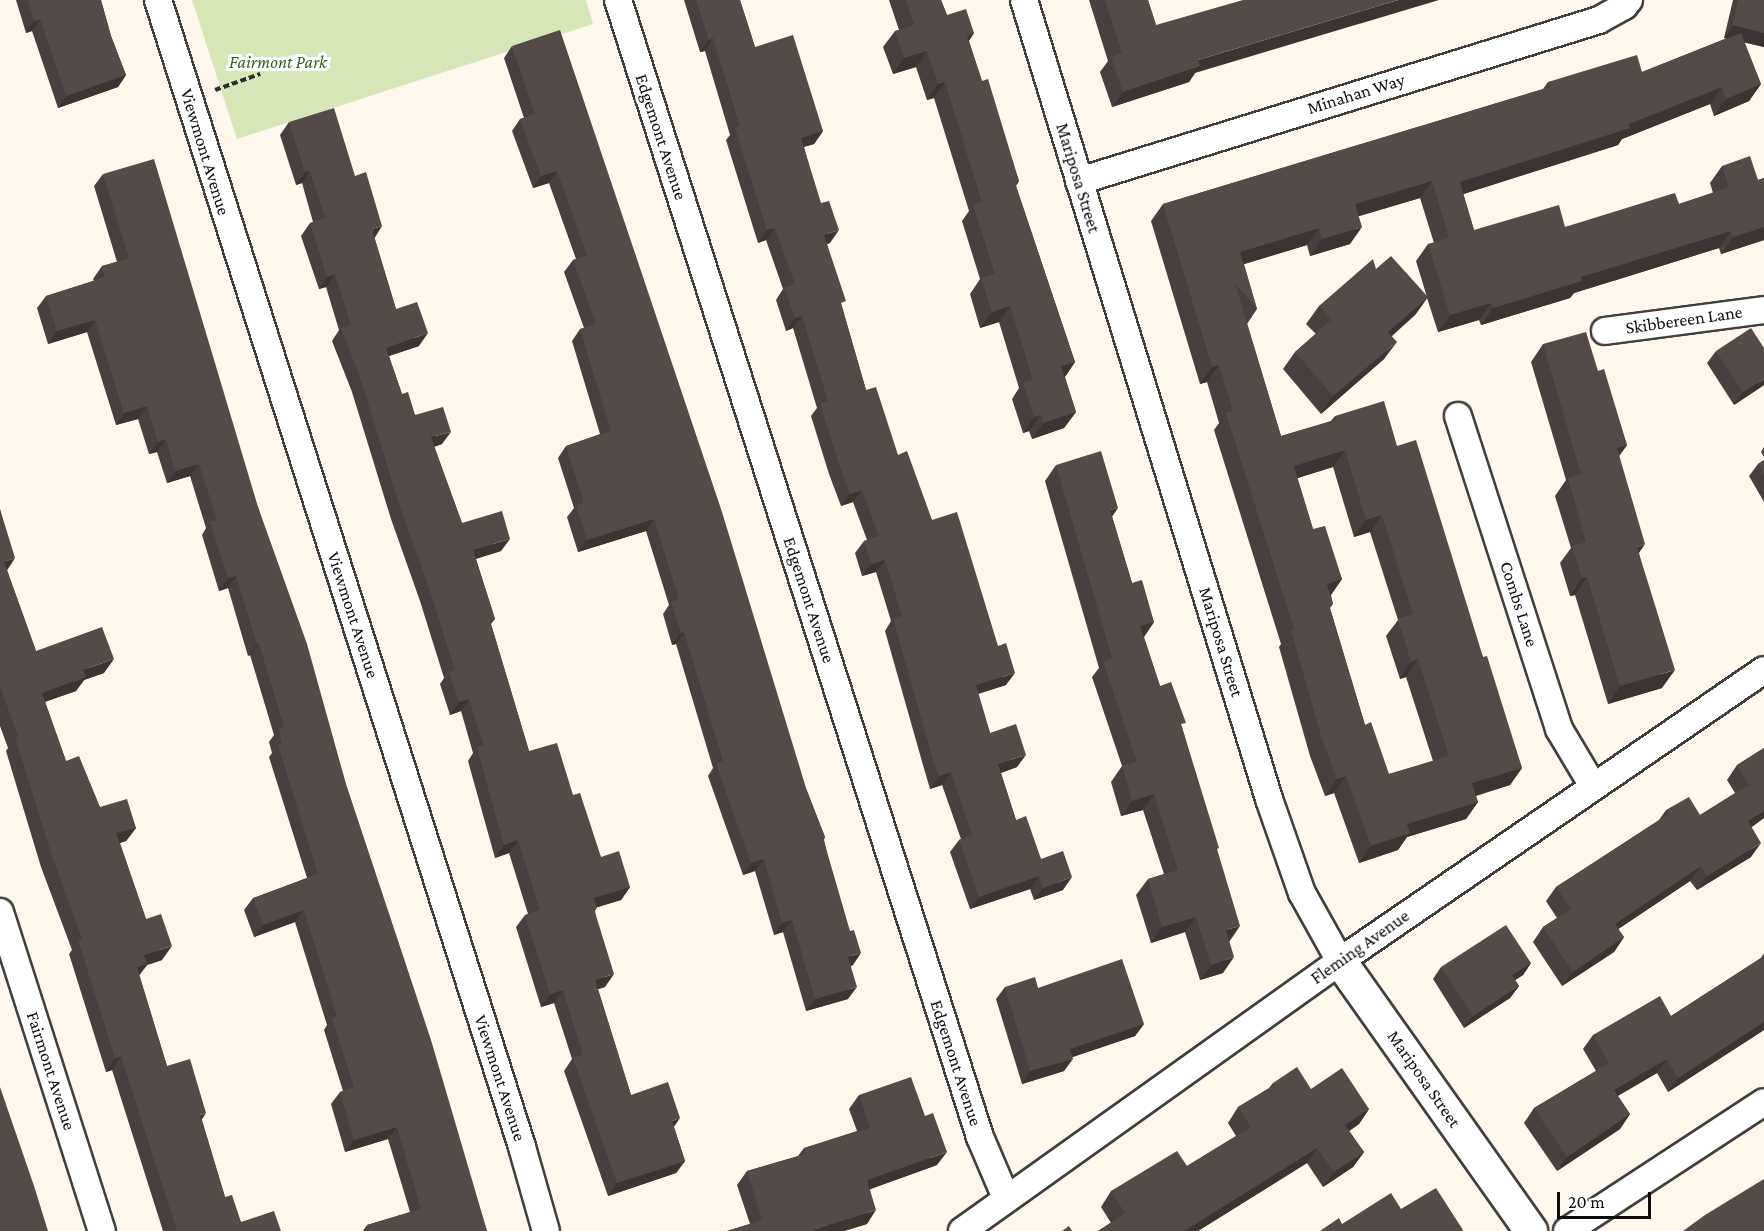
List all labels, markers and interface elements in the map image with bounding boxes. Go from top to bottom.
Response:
park label: Fairmont Park [229,51,327,73]
street label: Minahan Way [1305,69,1407,119]
street label: Edgemont Avenue [630,71,692,203]
street label: Viewmont Avenue [175,86,235,218]
street label: Mariposa Street [1051,120,1105,236]
street label: Skibbereen Lane [1624,301,1744,339]
street label: Edgemont Avenue [778,534,840,666]
street label: Viewmont Avenue [322,549,384,681]
street label: Combs Lane [1495,559,1543,649]
street label: Mariposa Street [1194,584,1248,700]
street label: Fleming Avenue [1307,905,1413,989]
street label: Edgemont Avenue [925,997,987,1129]
street label: Fairmont Avenue [22,1009,80,1133]
street label: Viewmont Avenue [469,1012,531,1144]
street label: Mariposa Street [1383,1026,1465,1132]
scale bar [1560,1180,1654,1218]
text: 20 m [1568,1192,1605,1212]

